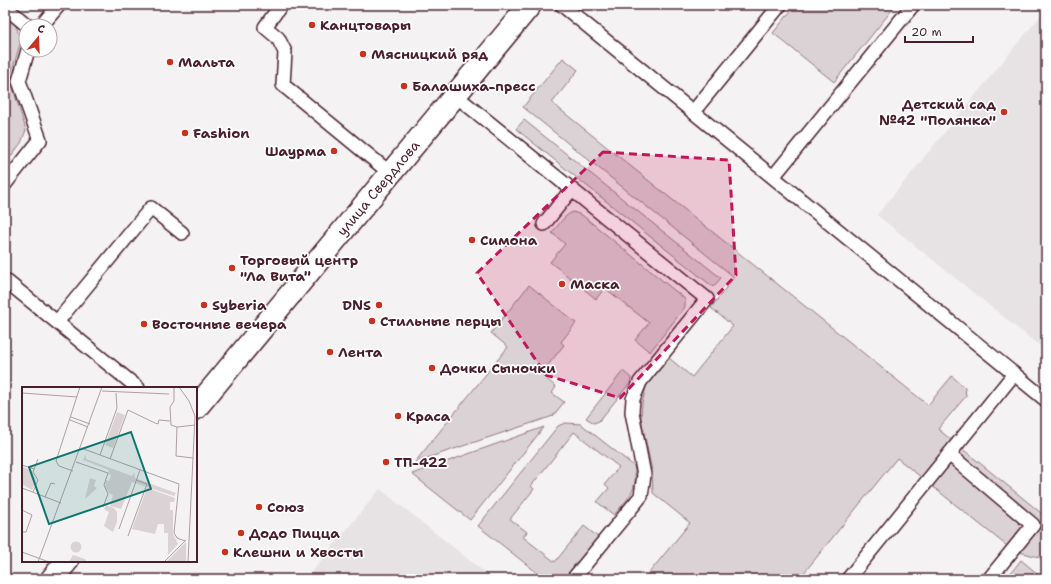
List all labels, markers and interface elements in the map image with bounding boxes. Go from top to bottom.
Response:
place label: Канцтовары [320,16,411,34]
north arrow [18,18,58,58]
scale bar [905,18,973,44]
marker: Канцтовары [307,20,317,30]
text: С [35,21,47,37]
text: 20 m [911,24,942,40]
place label: Мясницкий ряд [371,45,488,63]
marker: Мясницкий ряд [358,49,368,59]
place label: Мальта [178,53,235,71]
marker: Мальта [165,57,175,67]
place label: Балашиха-пресс [412,77,536,95]
marker: Балашиха-пресс [399,81,409,91]
place label: Детский сад №42 "Полянка" [879,95,996,129]
marker: Детский сад №42 "Полянка" [999,107,1009,117]
place label: Fashion [193,124,250,142]
marker: Fashion [180,128,190,138]
street label: улица Свердлова [333,136,423,240]
place label: Шаурма [265,142,326,160]
marker: Шаурма [329,146,339,156]
place label: Симона [480,231,538,249]
marker: Симона [467,235,477,245]
place label: Торговый центр "Ла Вита" [240,251,358,285]
marker: Торговый центр "Ла Вита" [227,263,237,273]
place label: Маска [570,275,620,293]
marker: Маска [557,279,567,289]
place label: Syberia [212,296,267,314]
place label: DNS [342,296,371,314]
marker: Syberia [199,300,209,310]
marker: DNS [374,300,384,310]
place label: Стильные перцы [380,312,501,330]
place label: Восточные вечера [152,315,287,333]
marker: Стильные перцы [367,316,377,326]
marker: Восточные вечера [139,319,149,329]
place label: Лента [338,343,383,361]
marker: Лента [325,347,335,357]
place label: Дочки Сыночки [440,359,556,377]
marker: Дочки Сыночки [427,363,437,373]
inset map [22,387,197,562]
place label: Краса [406,407,451,425]
marker: Краса [393,411,403,421]
place label: ТП-422 [394,453,448,471]
marker: ТП-422 [381,457,391,467]
place label: Союз [267,498,305,516]
marker: Союз [254,502,264,512]
place label: Додо Пицца [249,524,340,542]
marker: Додо Пицца [236,528,246,538]
place label: Клешни и Хвосты [233,543,363,561]
marker: Клешни и Хвосты [220,547,230,557]

